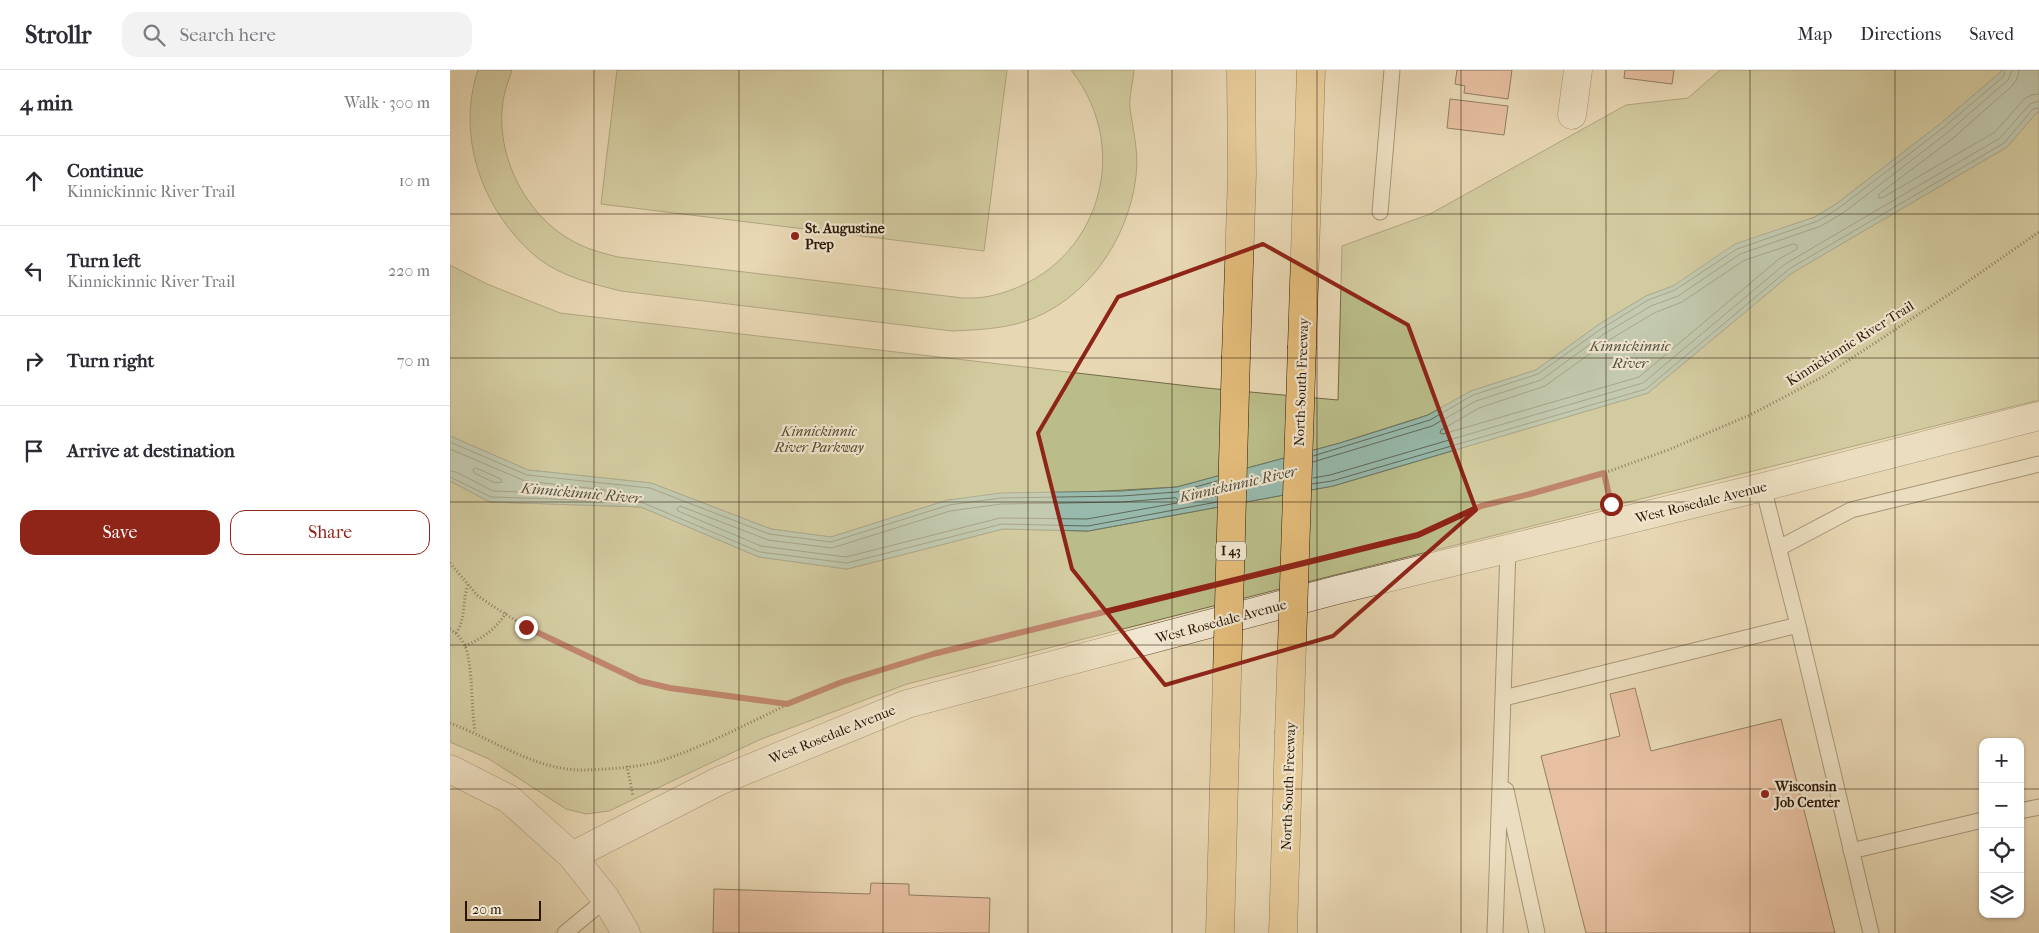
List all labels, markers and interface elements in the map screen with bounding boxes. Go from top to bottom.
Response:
search box [122,12,472,57]
text: Strollr [25,21,92,49]
icon: search [140,21,168,49]
text: Search here [180,24,276,46]
text: Map [1798,24,1832,45]
text: Directions [1860,24,1941,45]
text: Saved [1969,24,2014,45]
text: 4 min [20,91,73,115]
text: Walk · 300 m [344,93,430,112]
text: Continue [67,160,143,182]
icon: ahead [20,167,48,195]
text: 10 m [399,171,430,190]
text: Kinnickinnic River Trail [67,182,235,201]
place label: St. Augustine Prep [805,220,885,253]
marker: St. Augustine Prep [789,230,801,242]
text: Turn left [67,250,141,272]
icon: left [20,257,48,285]
text: 220 m [388,261,430,280]
text: Kinnickinnic River Trail [67,272,235,291]
street label: Kinnickinnic River Trail [1783,297,1917,390]
street label: North-South Freeway [1291,317,1312,447]
water label: Kinnickinnic River [1589,337,1671,372]
icon: right [20,347,48,375]
text: Turn right [67,350,154,372]
text: 70 m [397,351,430,370]
park label: Kinnickinnic River Parkway [773,423,865,456]
icon: arrive [20,437,48,465]
text: Arrive at destination [67,440,235,462]
water label: Kinnickinnic River [1177,461,1300,506]
street label: West Rosedale Avenue [1633,478,1769,527]
water label: Kinnickinnic River [519,479,643,507]
route start [1600,493,1623,516]
button: Save [20,510,220,555]
button: Share [230,510,430,555]
road number: I 43 [1216,542,1246,561]
street label: West Rosedale Avenue [1153,596,1289,647]
route end [515,616,538,639]
street label: West Rosedale Avenue [765,701,898,768]
street label: North-South Freeway [1278,721,1299,851]
map controls [1979,738,2024,918]
button: + [1979,738,2024,783]
place label: Wisconsin Job Center [1773,778,1841,811]
button: − [1979,783,2024,828]
marker: Wisconsin Job Center [1759,788,1771,800]
button: locate [1979,828,2024,873]
button: layers [1979,873,2024,918]
scale bar [465,898,541,921]
text: 20 m [472,901,502,918]

